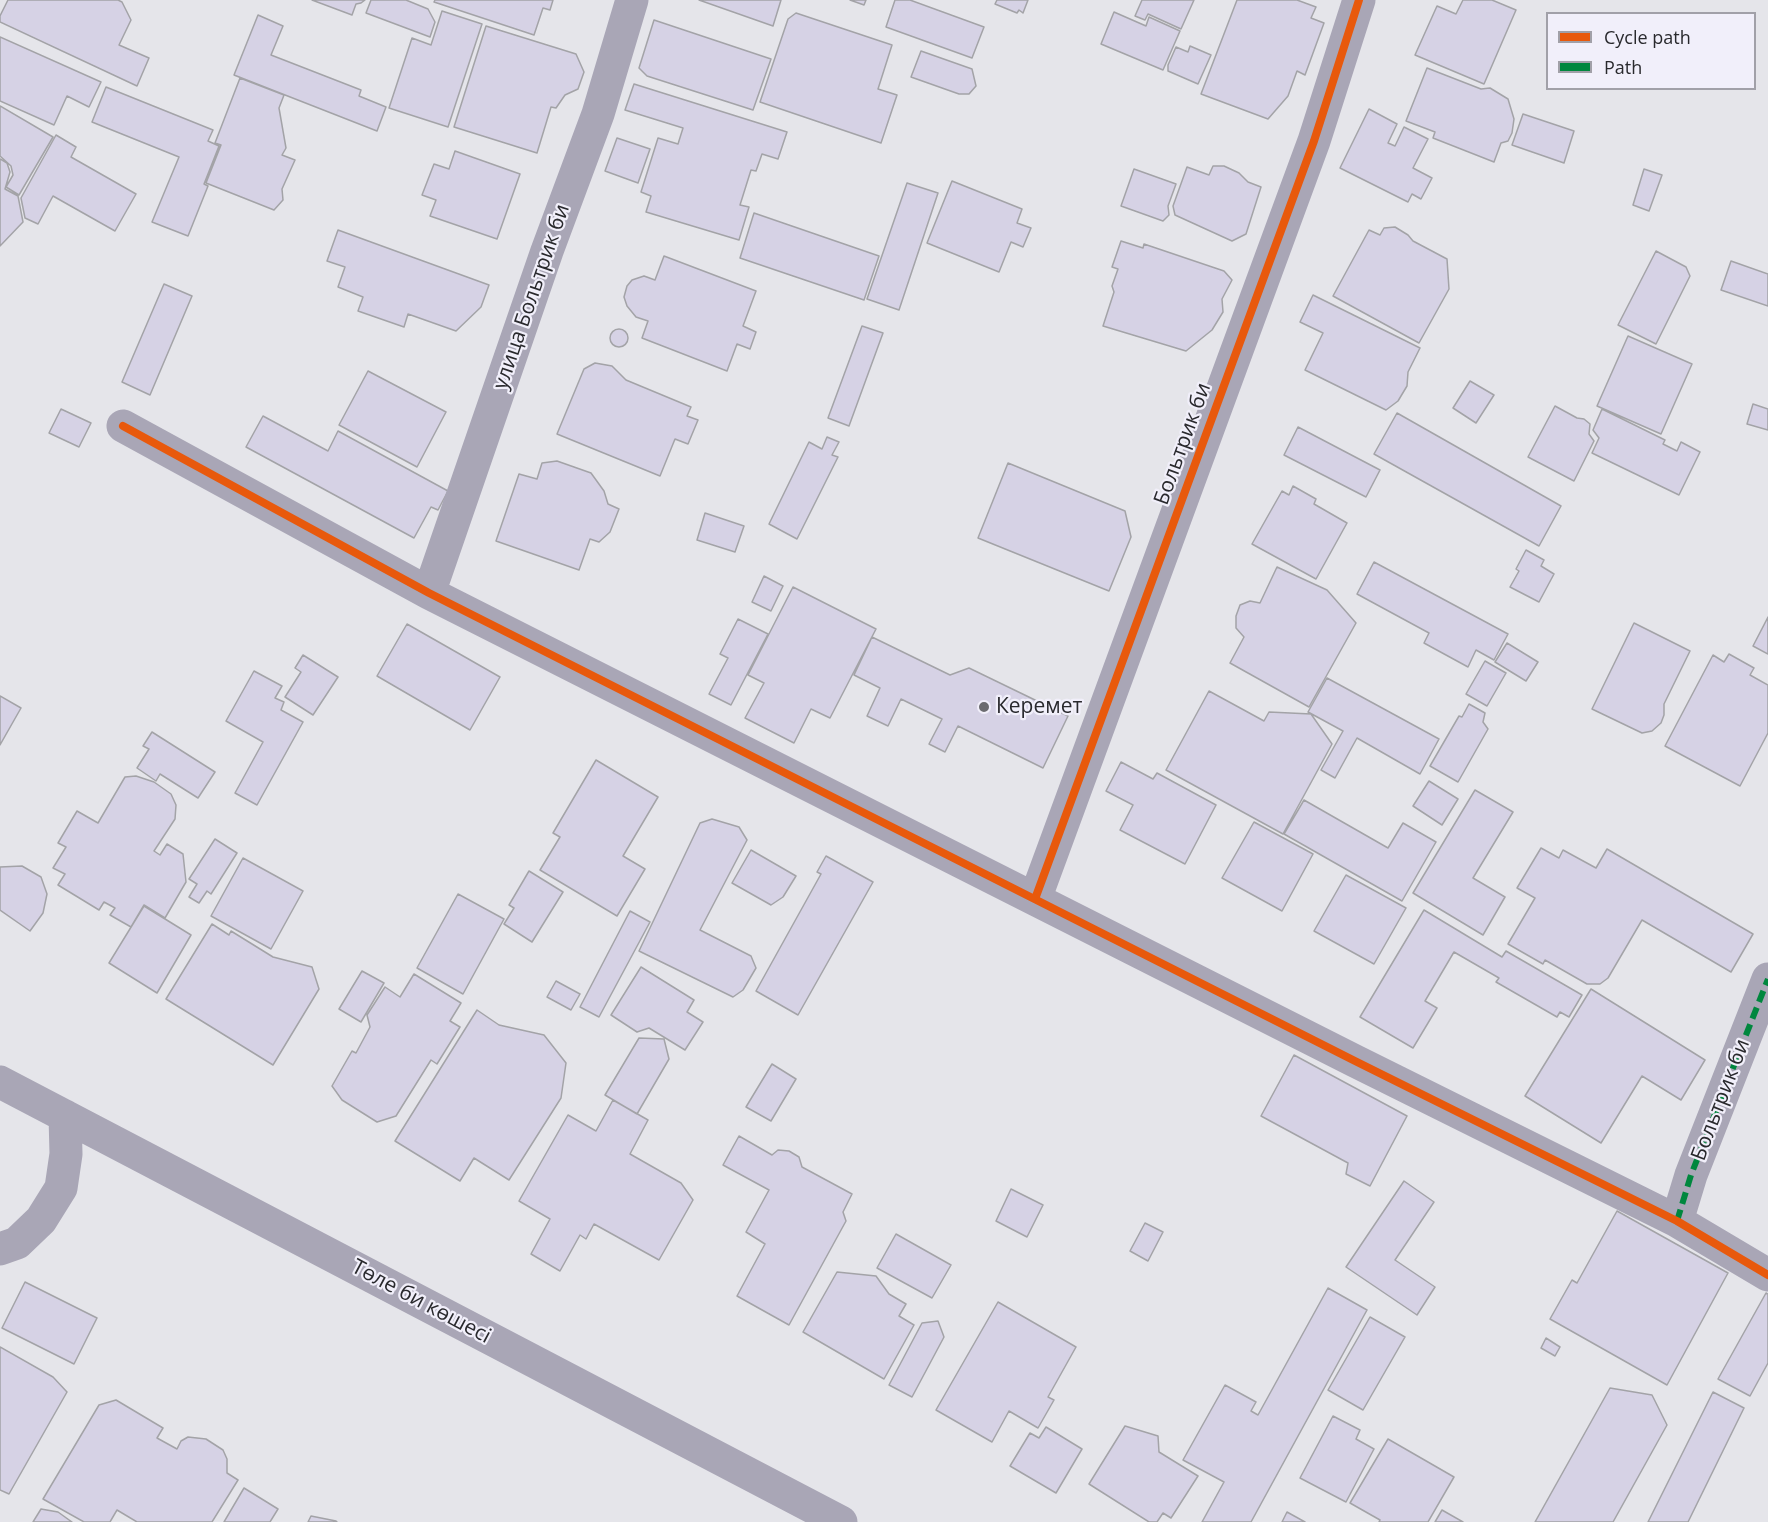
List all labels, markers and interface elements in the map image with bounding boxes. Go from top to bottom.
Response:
legend [1546,12,1756,90]
text: Cycle path [1604,25,1691,49]
text: Path [1604,55,1642,79]
street label: улица Больтрик би [488,201,576,393]
street label: Больтрик би [1149,379,1217,509]
place label: Керемет [996,694,1082,720]
marker: Керемет [977,700,991,714]
street label: Больтрик би [1686,1036,1756,1164]
street label: Төле би көшесі [347,1255,495,1349]

